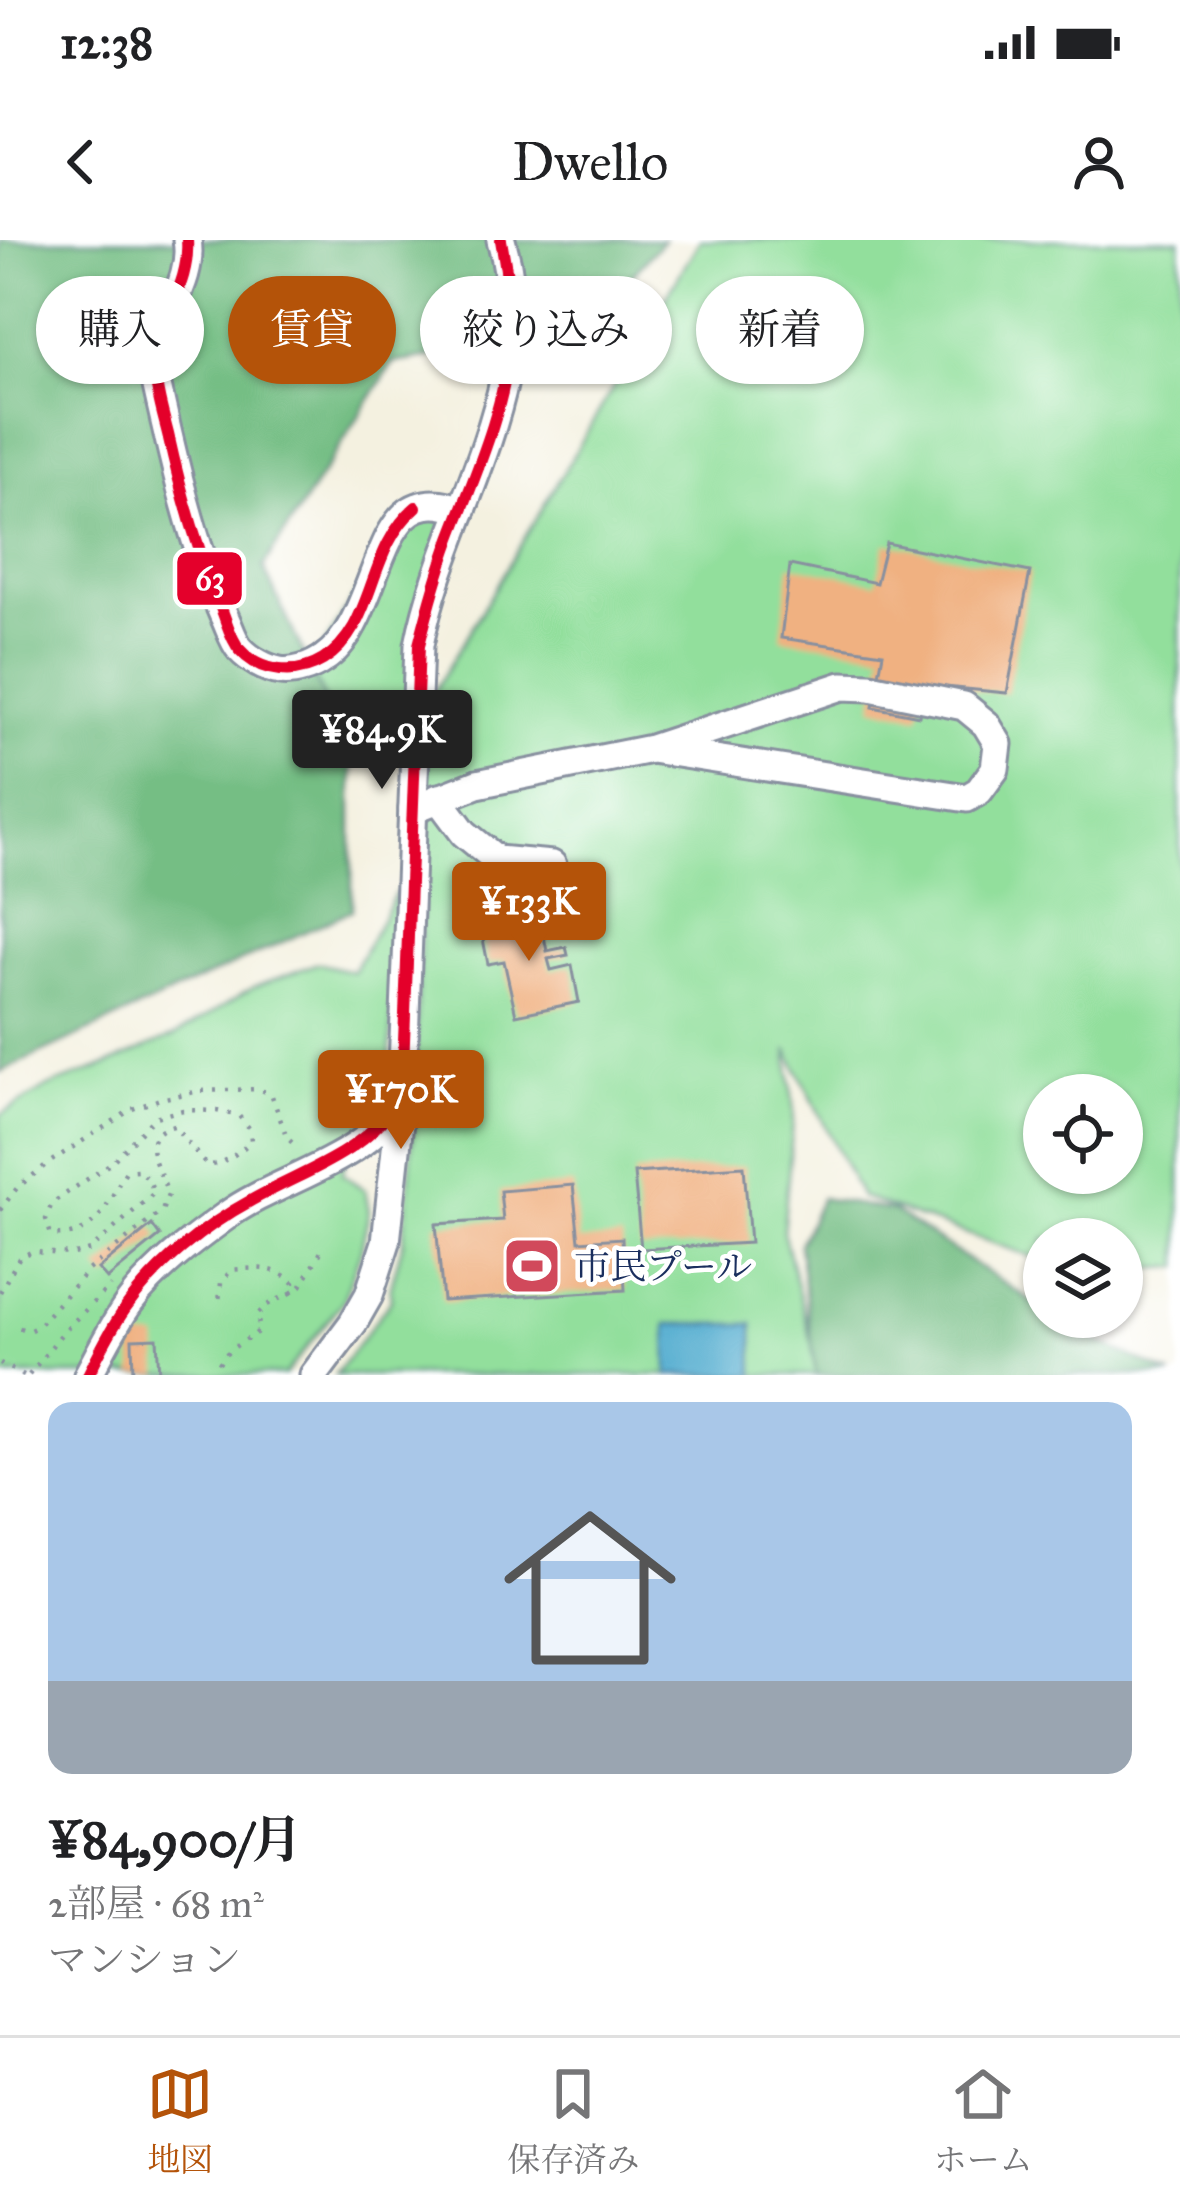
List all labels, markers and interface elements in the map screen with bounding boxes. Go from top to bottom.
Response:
text: 12:38 [60,15,153,70]
icon: back [48,129,114,195]
text: Dwello [512,129,668,195]
icon: person [1066,129,1132,195]
chip: 購入 [36,276,204,384]
chip: 賃貸 [228,276,396,384]
chip: 絞り込み [420,276,672,384]
chip: 新着 [696,276,864,384]
line badge: 63 [175,550,244,607]
text: 63 [195,559,225,599]
pin: ¥84.9K [284,690,480,792]
text: ¥84.9K [319,705,445,753]
pin: ¥133K [445,862,613,964]
text: ¥133K [479,877,579,925]
pin: ¥170K [317,1050,485,1152]
text: ¥170K [345,1065,457,1113]
map controls [1023,1074,1143,1338]
button: locate [1023,1074,1143,1194]
button: layers [1023,1218,1143,1338]
sports icon: 市民プール [501,1235,563,1297]
place label: 市民プール [574,1245,752,1289]
icon: home [482,1480,698,1696]
text: ¥84,900/月 [48,1809,303,1871]
text: 2部屋 · 68 m² [48,1880,264,1928]
text: マンション [48,1936,241,1984]
tab: 地図 [147,2061,213,2180]
tab: 保存済み [507,2061,639,2180]
tab: ホーム [934,2061,1033,2180]

